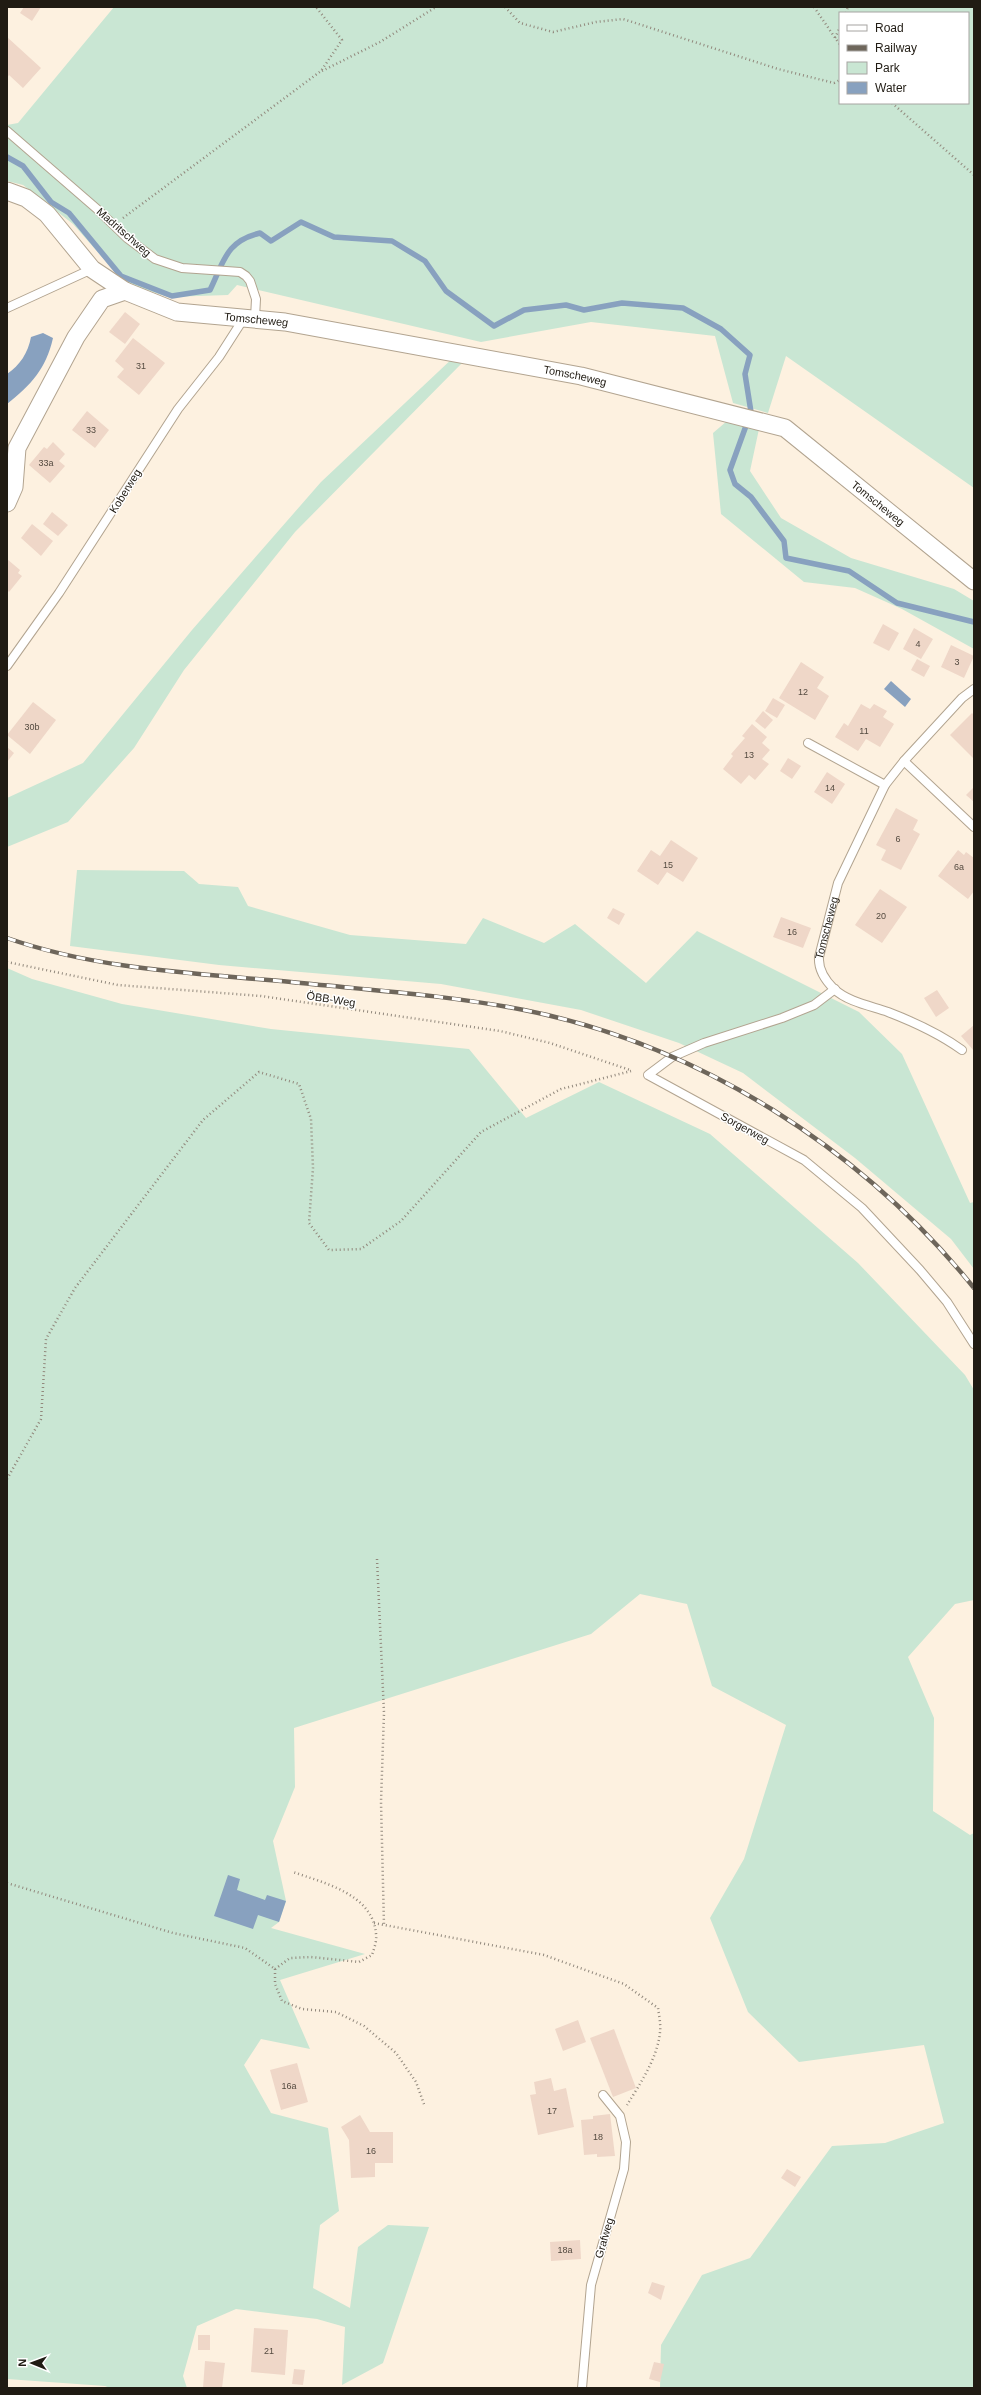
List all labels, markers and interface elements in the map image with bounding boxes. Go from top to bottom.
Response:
legend [839,12,969,104]
text: Road [875,21,904,35]
text: Railway [875,41,917,55]
text: Park [875,61,901,75]
text: Water [875,81,907,95]
street label: Madritschweg [94,205,154,259]
street label: Tomscheweg [224,310,289,328]
house number: 31 [136,361,146,371]
street label: Tomscheweg [543,363,608,388]
house number: 33 [86,425,96,435]
house number: 33a [38,458,54,468]
street label: Koberweg [107,467,143,515]
street label: Tomscheweg [849,478,907,528]
house number: 4 [915,639,921,649]
house number: 3 [954,657,960,667]
house number: 12 [798,687,808,697]
house number: 30b [24,722,40,732]
house number: 11 [859,726,869,736]
house number: 13 [744,750,754,760]
house number: 14 [825,783,835,793]
house number: 6 [895,834,901,844]
house number: 15 [663,860,673,870]
house number: 6a [954,862,964,872]
street label: Tomscheweg [813,895,840,961]
house number: 20 [876,911,886,921]
house number: 16 [787,927,797,937]
street label: ÖBB-Weg [306,989,356,1009]
street label: Sorgerweg [719,1110,771,1146]
house number: 16a [281,2081,297,2091]
house number: 17 [547,2106,557,2116]
house number: 18 [593,2132,603,2142]
house number: 16 [366,2146,376,2156]
street label: Grafweg [593,2216,615,2260]
house number: 18a [557,2245,573,2255]
north arrow [12,2343,52,2383]
house number: 21 [264,2346,274,2356]
text: N [16,2359,28,2367]

